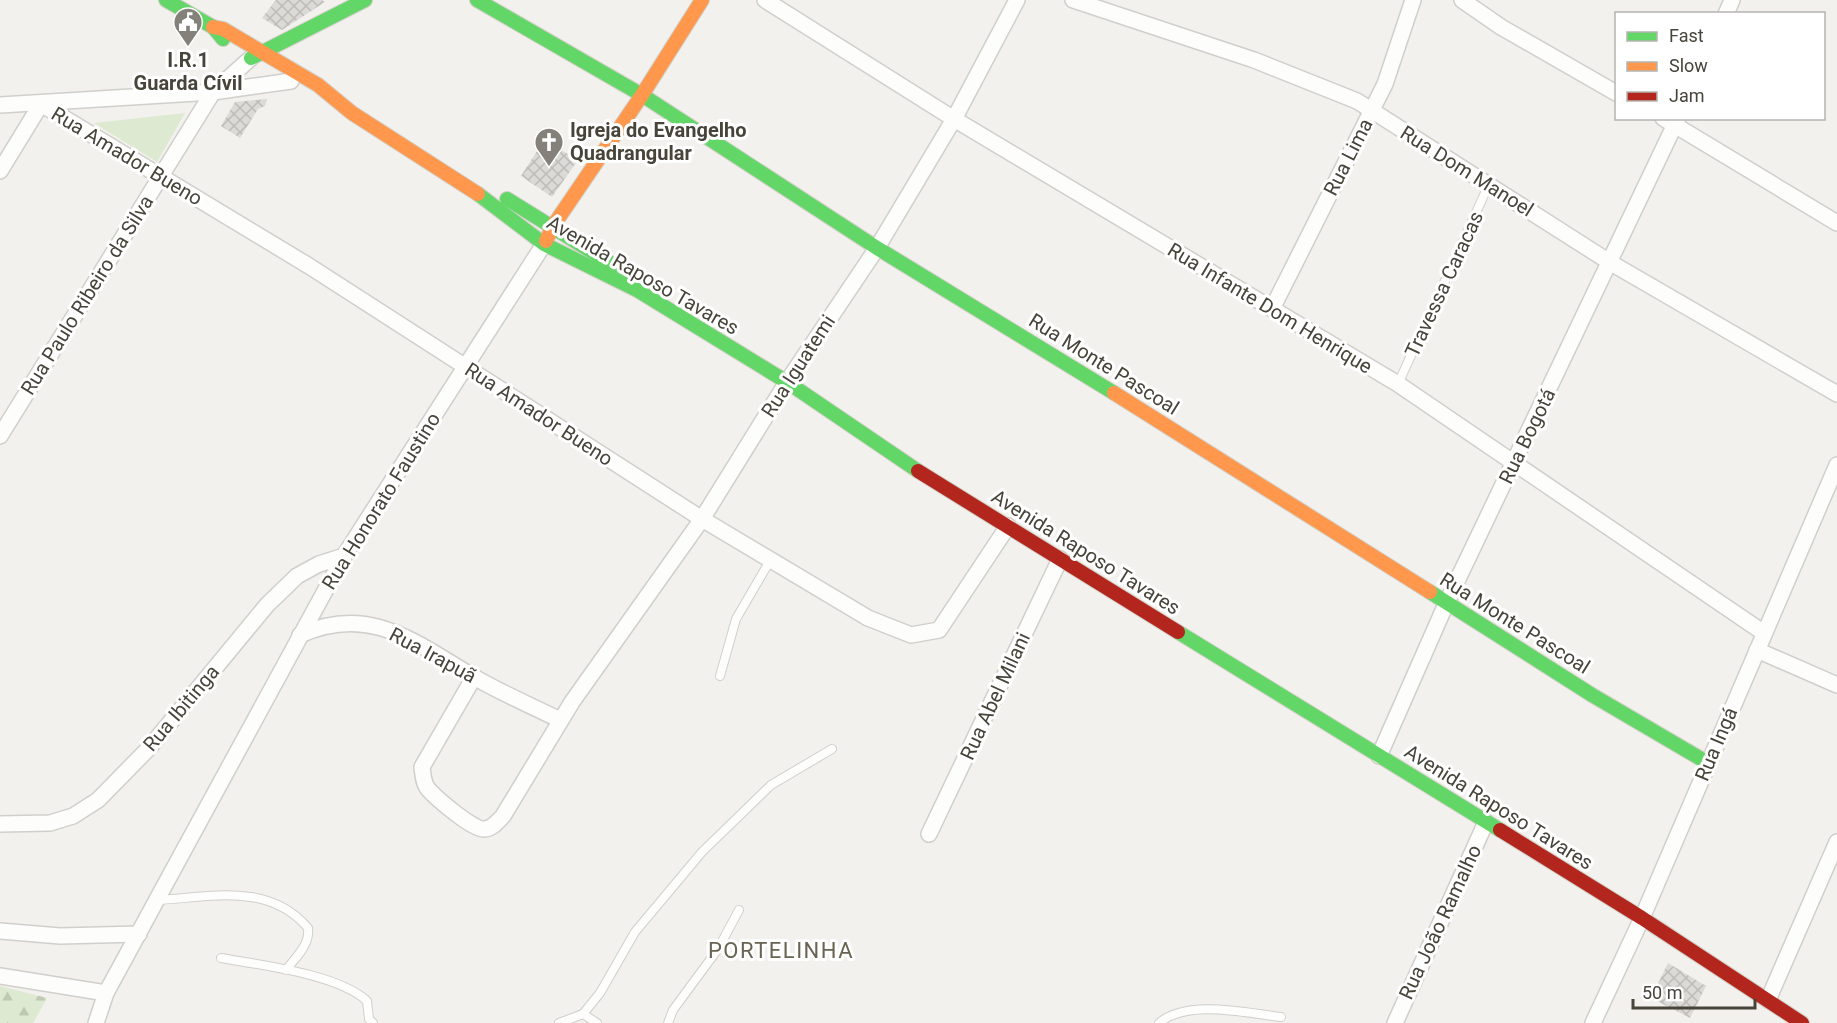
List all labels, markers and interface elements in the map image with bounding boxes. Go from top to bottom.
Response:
public building icon: I.R.1 Guarda Cívil [172,6,204,48]
legend [1615,12,1825,120]
text: Fast [1669,25,1704,46]
place label: I.R.1 Guarda Cívil [134,48,242,95]
text: Slow [1669,55,1708,76]
text: Jam [1669,85,1705,106]
street label: Rua Amador Bueno [47,102,207,210]
street label: Rua Lima [1318,114,1378,200]
place label: Igreja do Evangelho Quadrangular [570,118,747,165]
street label: Rua Dom Manoel [1396,120,1538,222]
church icon: Igreja do Evangelho Quadrangular [533,126,565,168]
street label: Rua Paulo Ribeiro da Silva [16,191,158,399]
street label: Travessa Caracas [1400,207,1488,361]
street label: Avenida Raposo Tavares [543,210,743,340]
street label: Rua Infante Dom Henrique [1163,237,1377,379]
street label: Rua Monte Pascoal [1024,308,1184,420]
street label: Rua Iguatemi [756,310,840,422]
street label: Rua Amador Bueno [460,357,618,471]
street label: Rua Bogotá [1494,384,1560,488]
street label: Rua Honorato Faustino [317,408,445,594]
street label: Avenida Raposo Tavares [987,484,1185,620]
street label: Rua Monte Pascoal [1435,567,1595,679]
street label: Rua Irapuã [385,622,481,688]
street label: Rua Abel Milani [955,628,1035,764]
street label: Rua Ibitinga [138,660,224,756]
street label: Rua Ingá [1690,704,1742,784]
street label: Avenida Raposo Tavares [1400,739,1598,875]
street label: Rua João Ramalho [1394,841,1486,1003]
district label: PORTELINHA [708,938,854,963]
scale bar [1633,972,1754,1010]
text: 50 m [1642,982,1682,1003]

